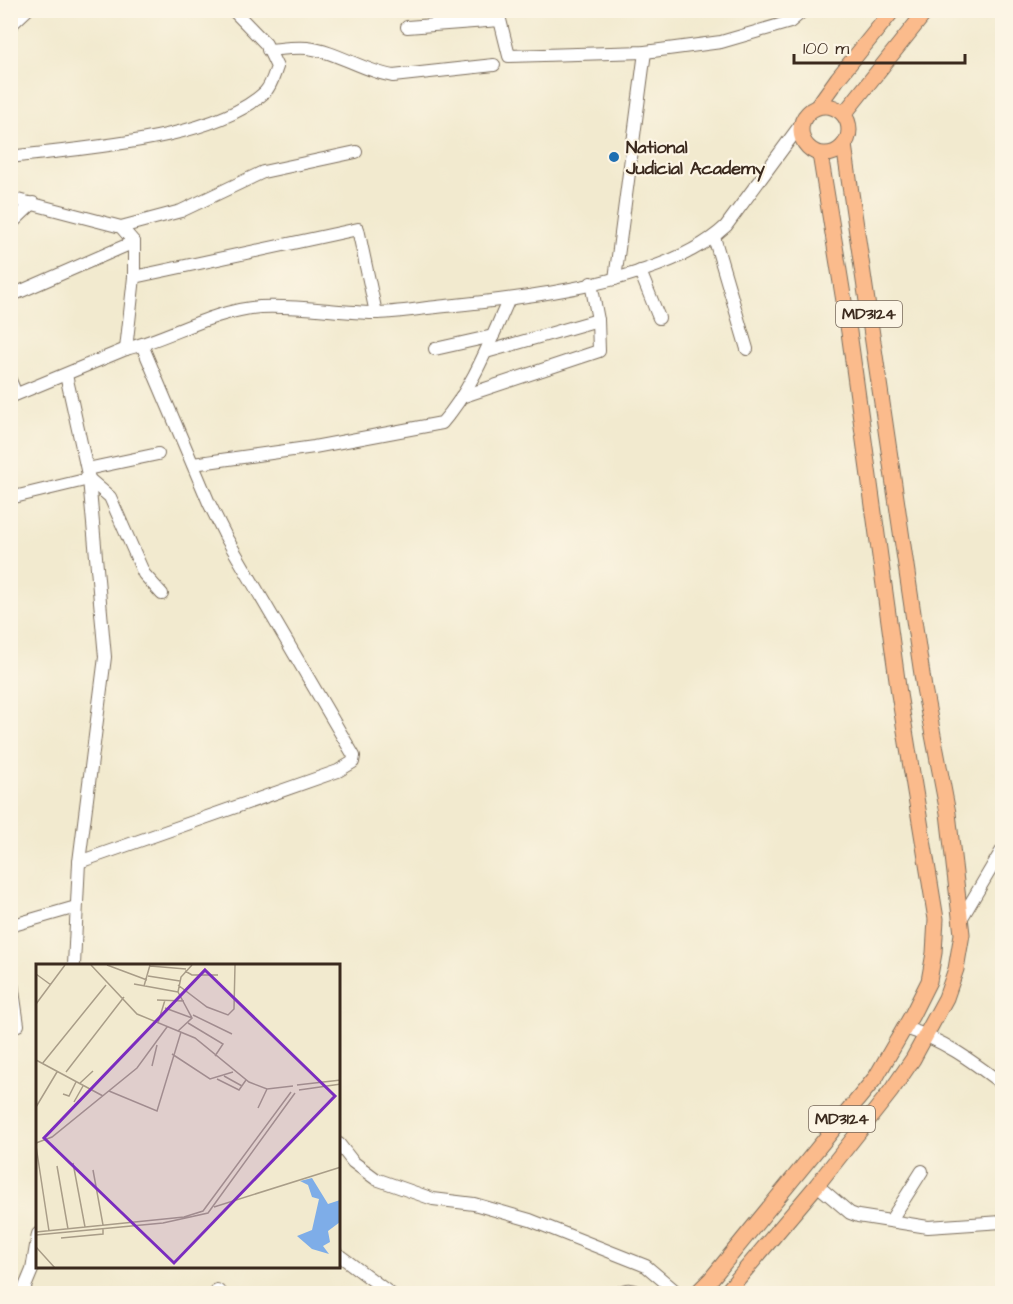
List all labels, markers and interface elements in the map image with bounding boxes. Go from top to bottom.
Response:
scale bar [794,27,965,65]
text: 100 m [803,36,849,61]
place label: National Judicial Academy [625,135,765,182]
marker: National Judicial Academy [607,150,621,164]
road number: MD3124 [836,301,902,327]
inset map [36,964,340,1268]
road number: MD3124 [809,1106,875,1132]

